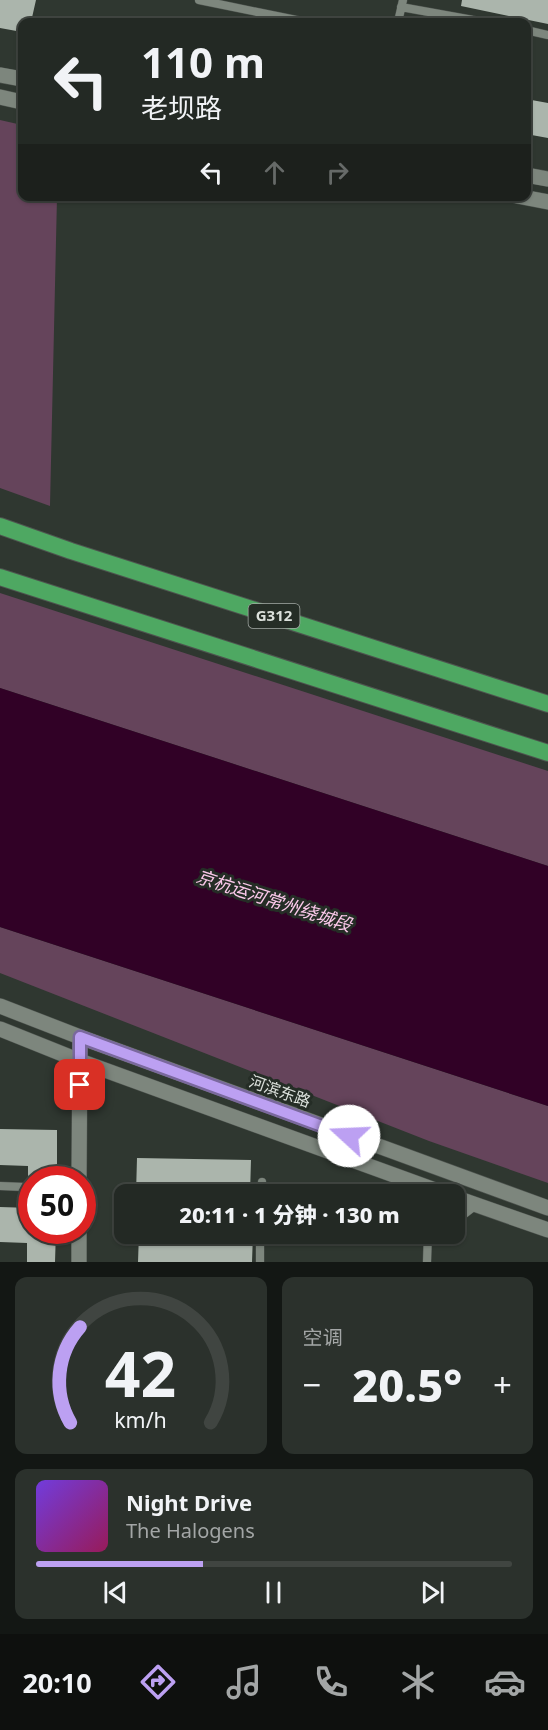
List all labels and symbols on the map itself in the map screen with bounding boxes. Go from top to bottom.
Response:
road number: G312 [248,604,300,628]
water label: 京杭运河常州绕城段 [194,864,357,937]
pin [54,1059,105,1110]
street label: 河滨东路 [246,1070,314,1112]
position arrow [317,1104,381,1168]
speed limit sign: 50 [18,1166,96,1244]

